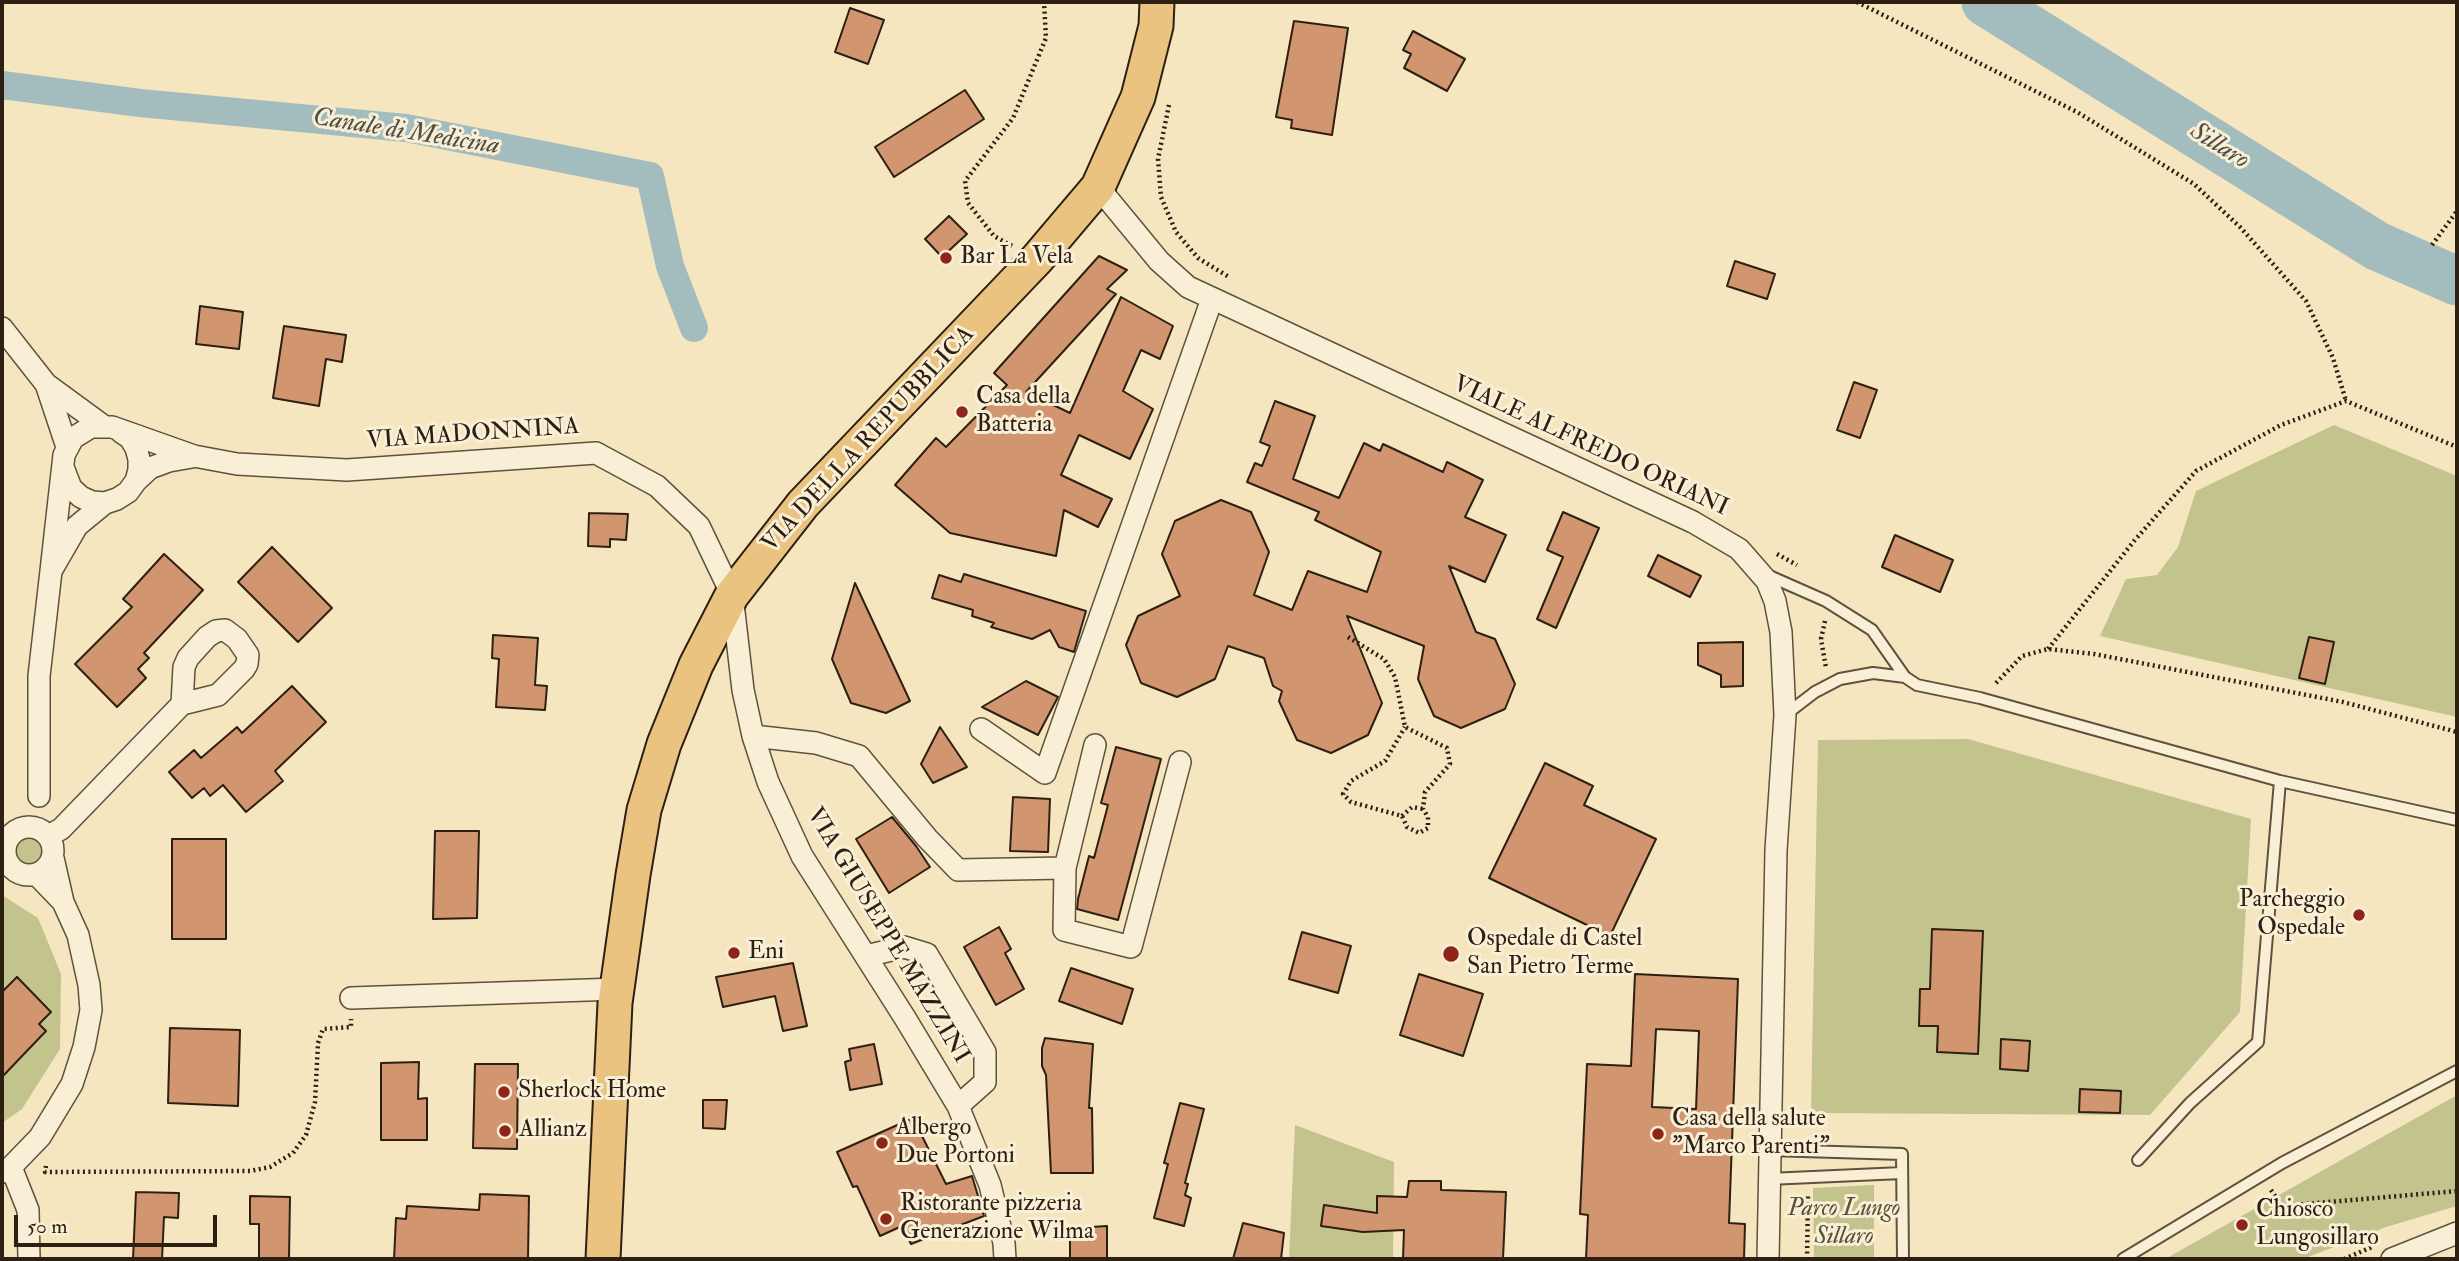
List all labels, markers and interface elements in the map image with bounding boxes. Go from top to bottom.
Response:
water label: Canale di Medicina [311,103,501,163]
water label: Sillaro [2184,117,2254,177]
place label: Bar La Vela [960,244,1073,272]
marker: Bar La Vela [938,250,954,266]
street label: VIA DELLA REPUBBLICA [757,321,981,559]
street label: VIALE ALFREDO ORIANI [1448,370,1732,524]
place label: Casa della Batteria [976,384,1070,440]
marker: Casa della Batteria [954,404,970,420]
street label: VIA MADONNINA [366,413,580,457]
street label: VIA GIUSEPPE MAZZINI [799,803,975,1069]
place label: Parcheggio Ospedale [2239,887,2345,943]
marker: Parcheggio Ospedale [2351,907,2367,923]
place label: Ospedale di Castel San Pietro Terme [1467,926,1643,982]
place label: Eni [748,939,784,967]
marker: Ospedale di Castel San Pietro Terme [1441,944,1461,964]
marker: Eni [726,945,742,961]
place label: Sherlock Home [518,1078,666,1106]
marker: Sherlock Home [496,1084,512,1100]
place label: Casa della salute "Marco Parenti" [1672,1106,1830,1162]
place label: Albergo Due Portoni [896,1115,1015,1171]
place label: Allianz [519,1117,587,1145]
marker: Allianz [497,1123,513,1139]
marker: Casa della salute "Marco Parenti" [1650,1126,1666,1142]
marker: Albergo Due Portoni [874,1135,890,1151]
place label: Ristorante pizzeria Generazione Wilma [900,1191,1094,1247]
park label: Parco Lungo Sillaro [1788,1196,1900,1252]
place label: Chiosco Lungosillaro [2256,1197,2379,1253]
scale bar [18,1202,220,1246]
marker: Ristorante pizzeria Generazione Wilma [878,1211,894,1227]
text: 50 m [27,1213,68,1240]
marker: Chiosco Lungosillaro [2234,1217,2250,1233]

